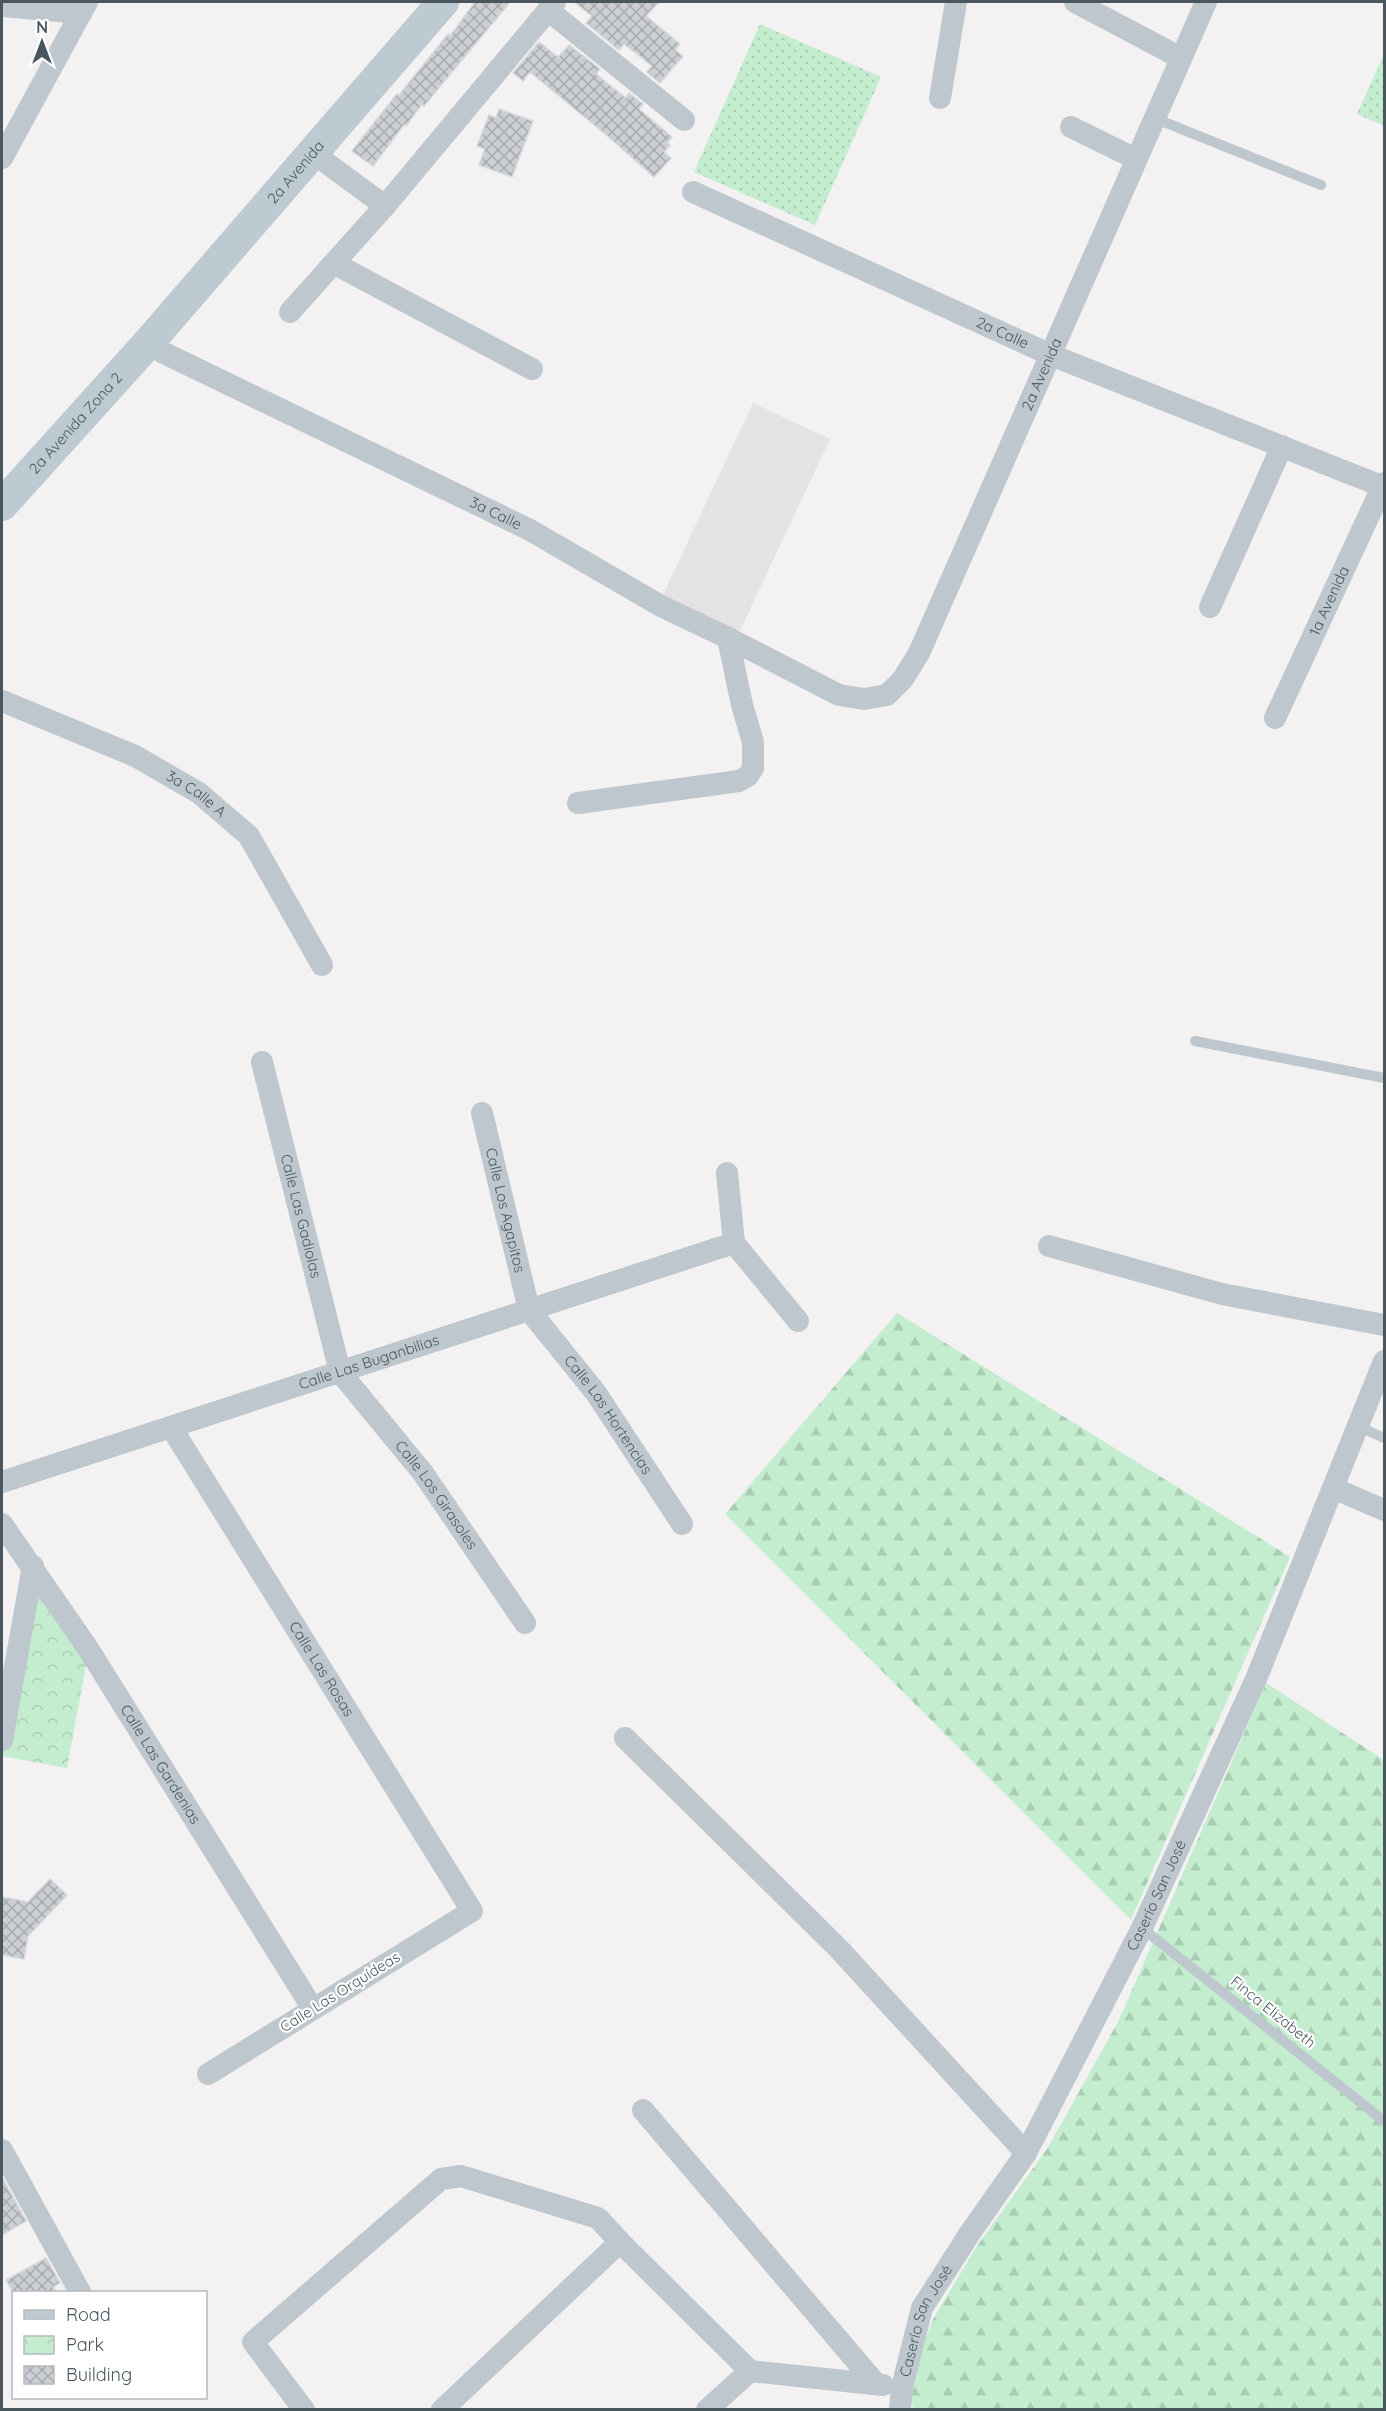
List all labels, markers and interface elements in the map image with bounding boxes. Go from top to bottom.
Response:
north arrow [12,12,72,72]
text: N [36,17,48,37]
street label: 2a Avenida [263,136,328,207]
street label: 2a Calle [973,312,1032,353]
street label: 2a Avenida [1017,335,1066,413]
street label: 2a Avenida Zona 2 [25,368,126,478]
street label: 3a Calle [467,492,525,533]
street label: 1a Avenida [1305,563,1353,639]
street label: 3a Calle A [163,766,231,821]
street label: Calle Los Agapitos [482,1146,530,1275]
street label: Calle Las Gadiolas [277,1152,326,1280]
street label: Calle Las Buganbilias [296,1330,442,1394]
street label: Calle Las Hortencias [560,1351,657,1478]
street label: Calle Los Girasoles [391,1436,482,1553]
street label: Calle Las Rosas [285,1618,359,1720]
street label: Calle Las Gardenias [116,1701,205,1827]
street label: Caserío San José [1122,1837,1190,1954]
street label: Calle Las Orquídeas [276,1947,403,2036]
street label: Finca Elizabeth [1227,1972,1320,2052]
street label: Caserío San José [895,2261,956,2379]
legend [12,2291,207,2399]
text: Road [66,2303,111,2326]
text: Park [66,2333,104,2356]
text: Building [66,2363,132,2386]

